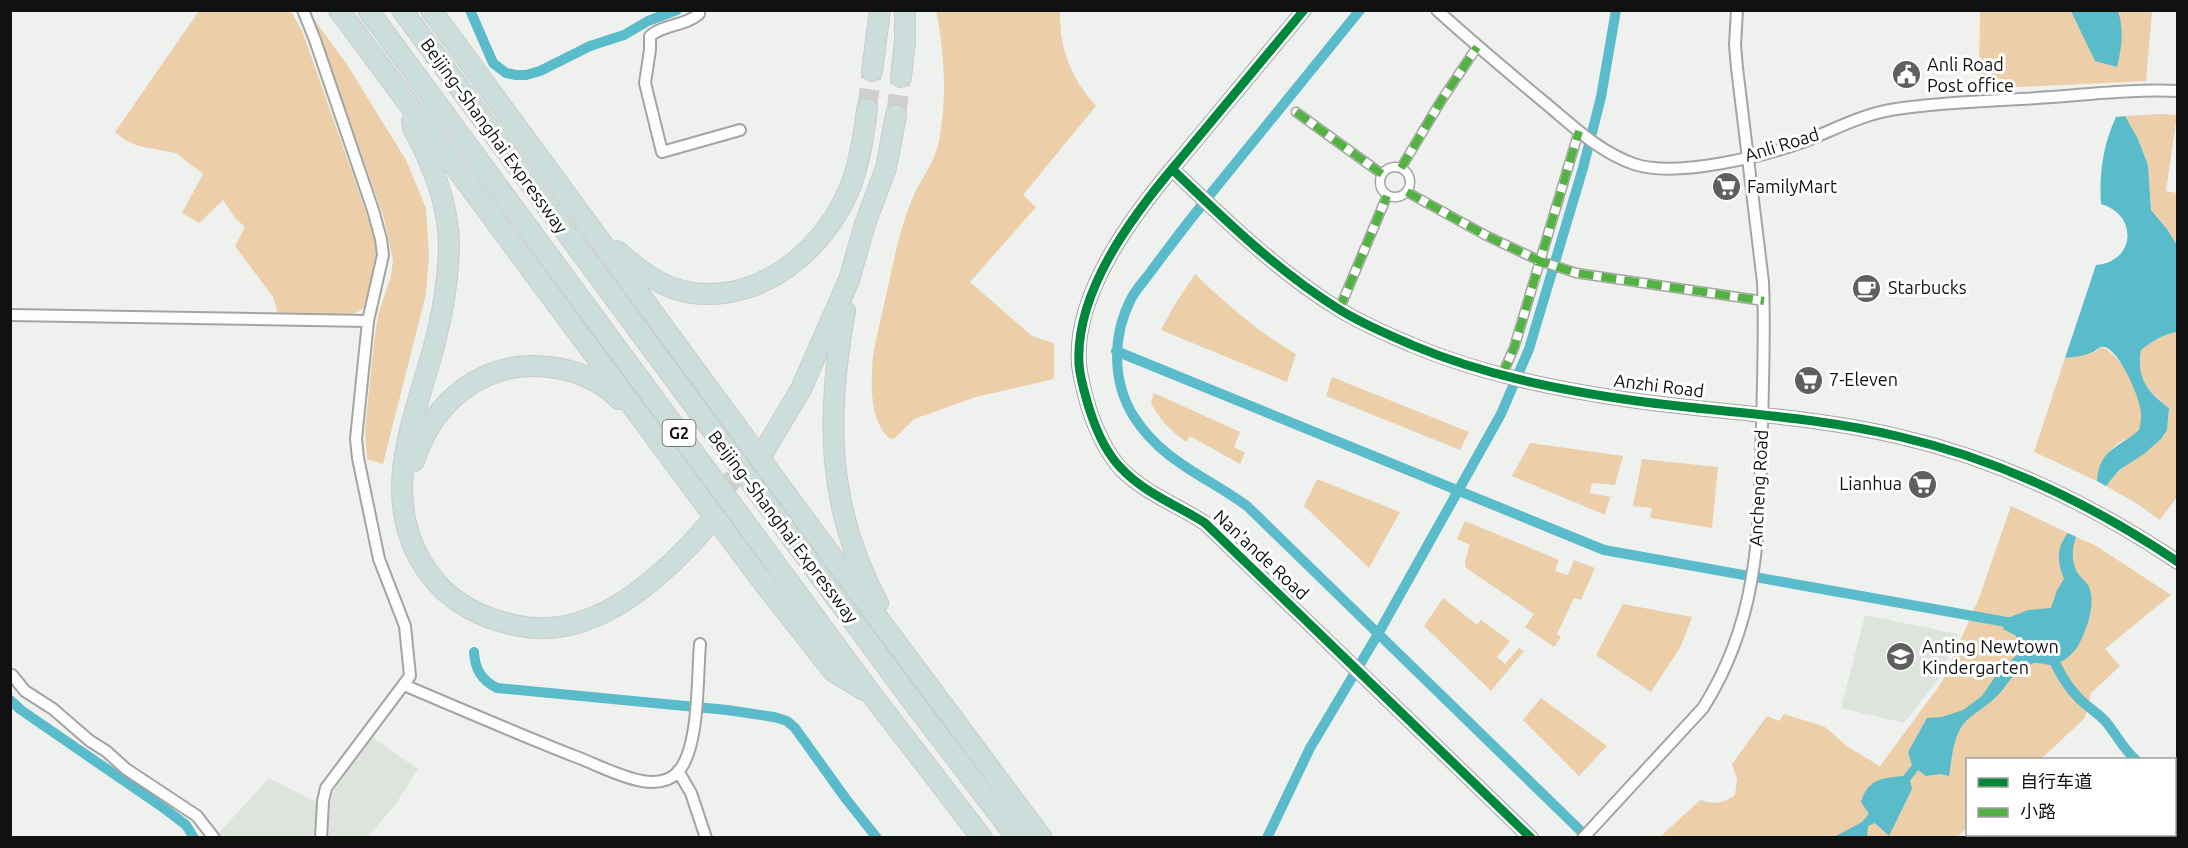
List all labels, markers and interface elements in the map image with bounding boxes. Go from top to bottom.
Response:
street label: Beijing–Shanghai Expressway [417,34,572,237]
place label: Anli Road Post office [1927,54,2014,95]
public building icon: Anli Road Post office [1890,59,1922,91]
street label: Anli Road [1742,123,1821,165]
supermarket icon: FamilyMart [1710,171,1742,203]
place label: FamilyMart [1747,176,1837,196]
cafe icon: Starbucks [1851,272,1883,304]
place label: Starbucks [1888,277,1967,297]
supermarket icon: 7-Eleven [1792,364,1824,396]
place label: 7-Eleven [1829,369,1898,389]
street label: Anzhi Road [1613,370,1705,400]
road number: G2 [662,420,696,446]
street label: Beijing–Shanghai Expressway [705,426,863,627]
street label: Ancheng Road [1745,429,1771,547]
supermarket icon: Lianhua [1907,468,1939,500]
place label: Lianhua [1839,473,1902,493]
street label: Nan'ande Road [1210,505,1313,603]
place label: Anting Newtown Kindergarten [1922,636,2059,677]
school or university icon: Anting Newtown Kindergarten [1885,641,1917,673]
legend [1966,758,2176,836]
text: 自行车道 [2020,771,2092,791]
text: 小路 [2020,801,2056,821]

